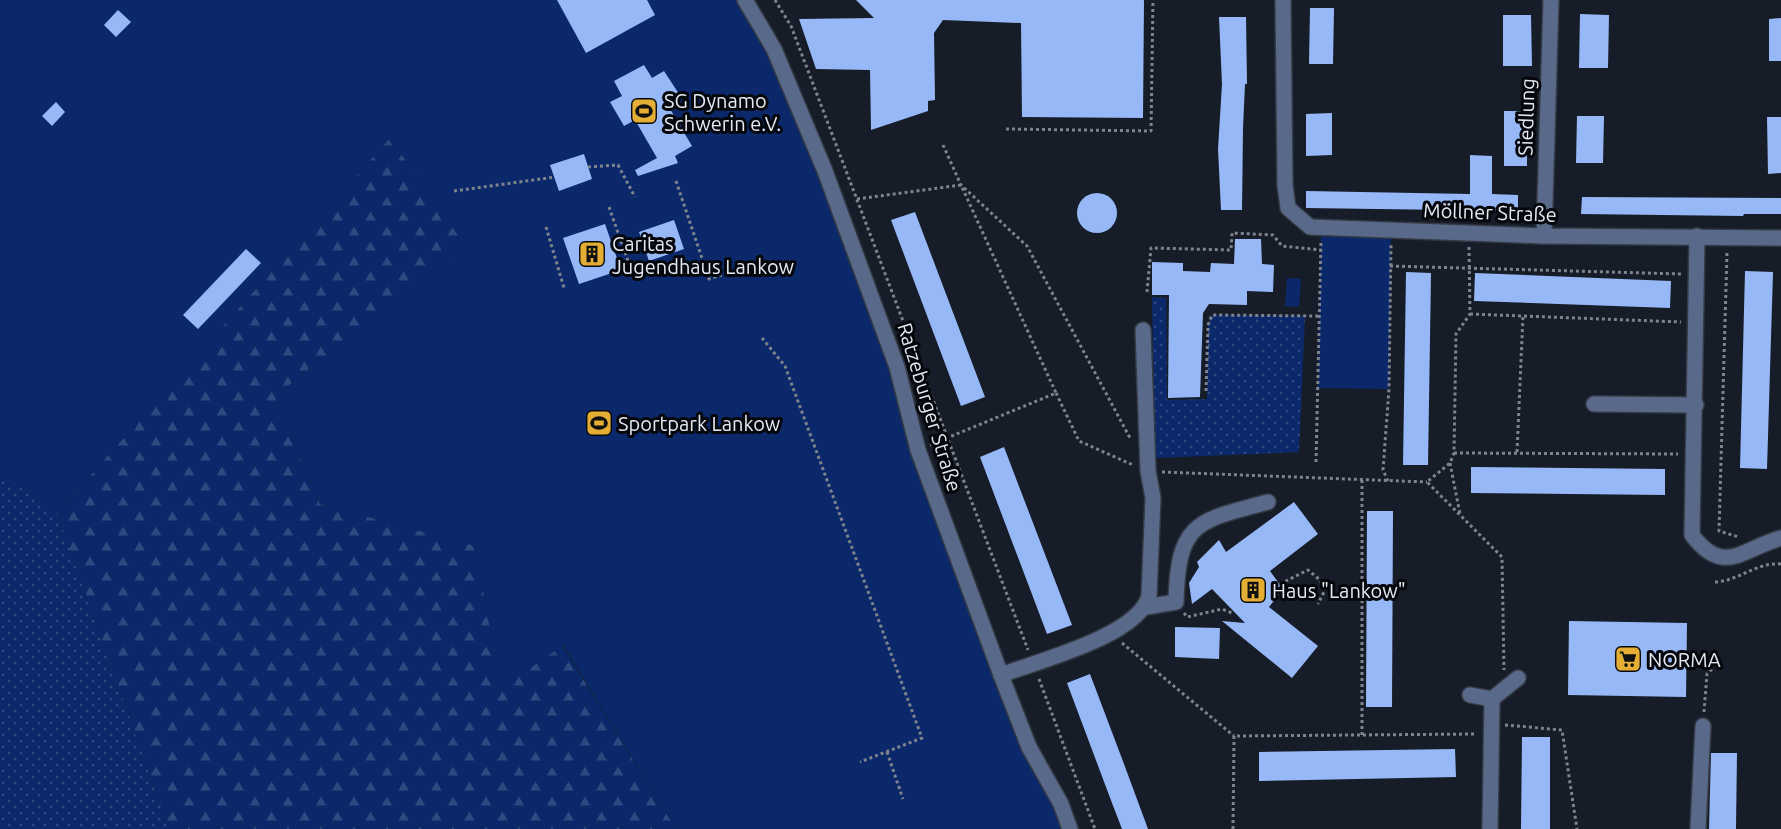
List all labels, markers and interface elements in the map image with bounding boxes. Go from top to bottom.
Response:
street label: Siedlung [1513,78,1539,156]
place label: SG Dynamo Schwerin e.V. [664,89,781,135]
sports icon: SG Dynamo Schwerin e.V. [629,96,659,126]
street label: Möllner Straße [1423,198,1557,226]
place label: Caritas Jugendhaus Lankow [612,232,795,278]
building icon: Caritas Jugendhaus Lankow [577,239,607,269]
street label: Ratzeburger Straße [893,320,967,494]
sports icon: Sportpark Lankow [584,408,614,438]
place label: Sportpark Lankow [618,412,781,435]
building icon: Haus "Lankow" [1238,575,1268,605]
place label: Haus "Lankow" [1272,579,1406,602]
supermarket icon: NORMA [1613,644,1643,674]
place label: NORMA [1648,648,1721,671]

